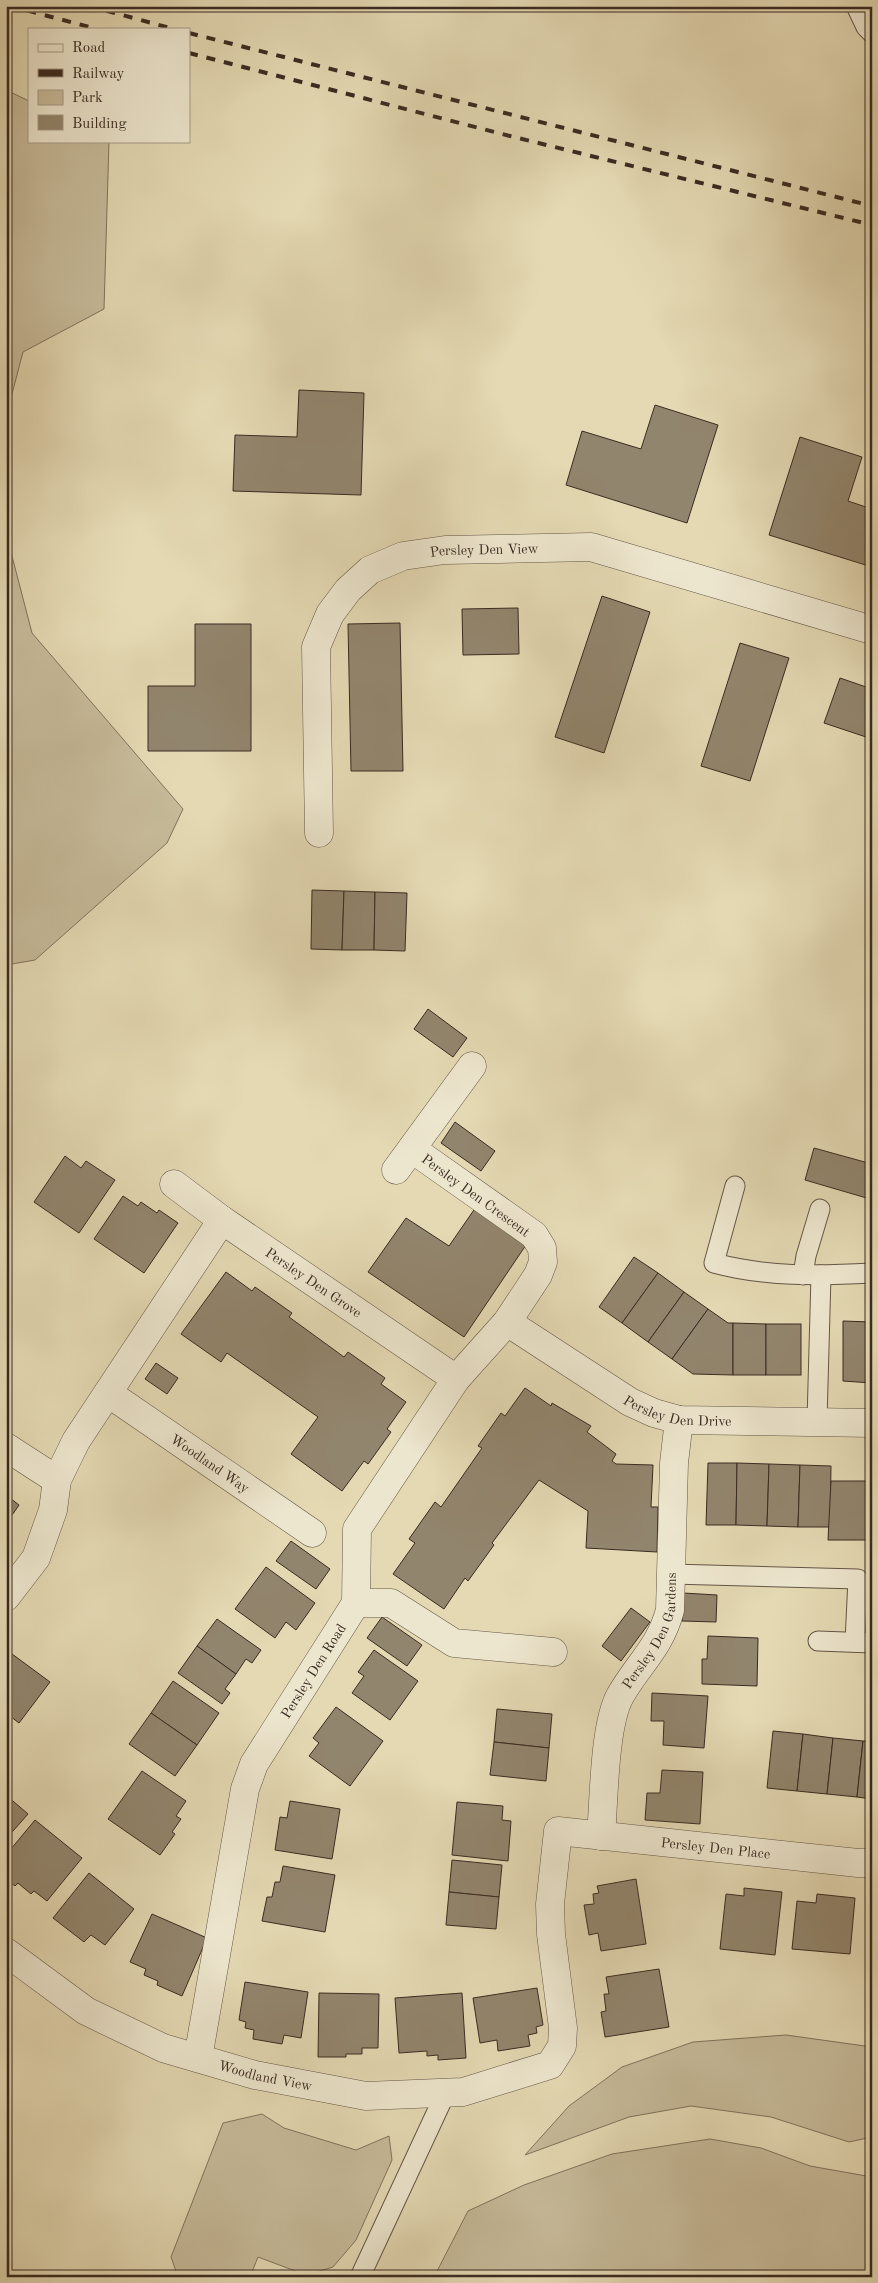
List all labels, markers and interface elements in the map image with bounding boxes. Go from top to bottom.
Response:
legend [28,28,190,142]
text: Road [72,41,106,56]
text: Railway [72,67,125,82]
text: Park [72,91,103,106]
text: Building [72,117,127,132]
street label: Persley Den View [429,542,539,560]
street label: Persley Den Crescent [419,1152,532,1240]
street label: Persley Den Grove [263,1246,364,1321]
street label: Persley Den Drive [620,1394,732,1429]
street label: Woodland Way [168,1432,252,1496]
street label: Persley Den Gardens [620,1572,679,1692]
street label: Persley Den Road [279,1622,349,1721]
street label: Persley Den Place [660,1836,771,1862]
street label: Woodland View [217,2059,313,2094]

